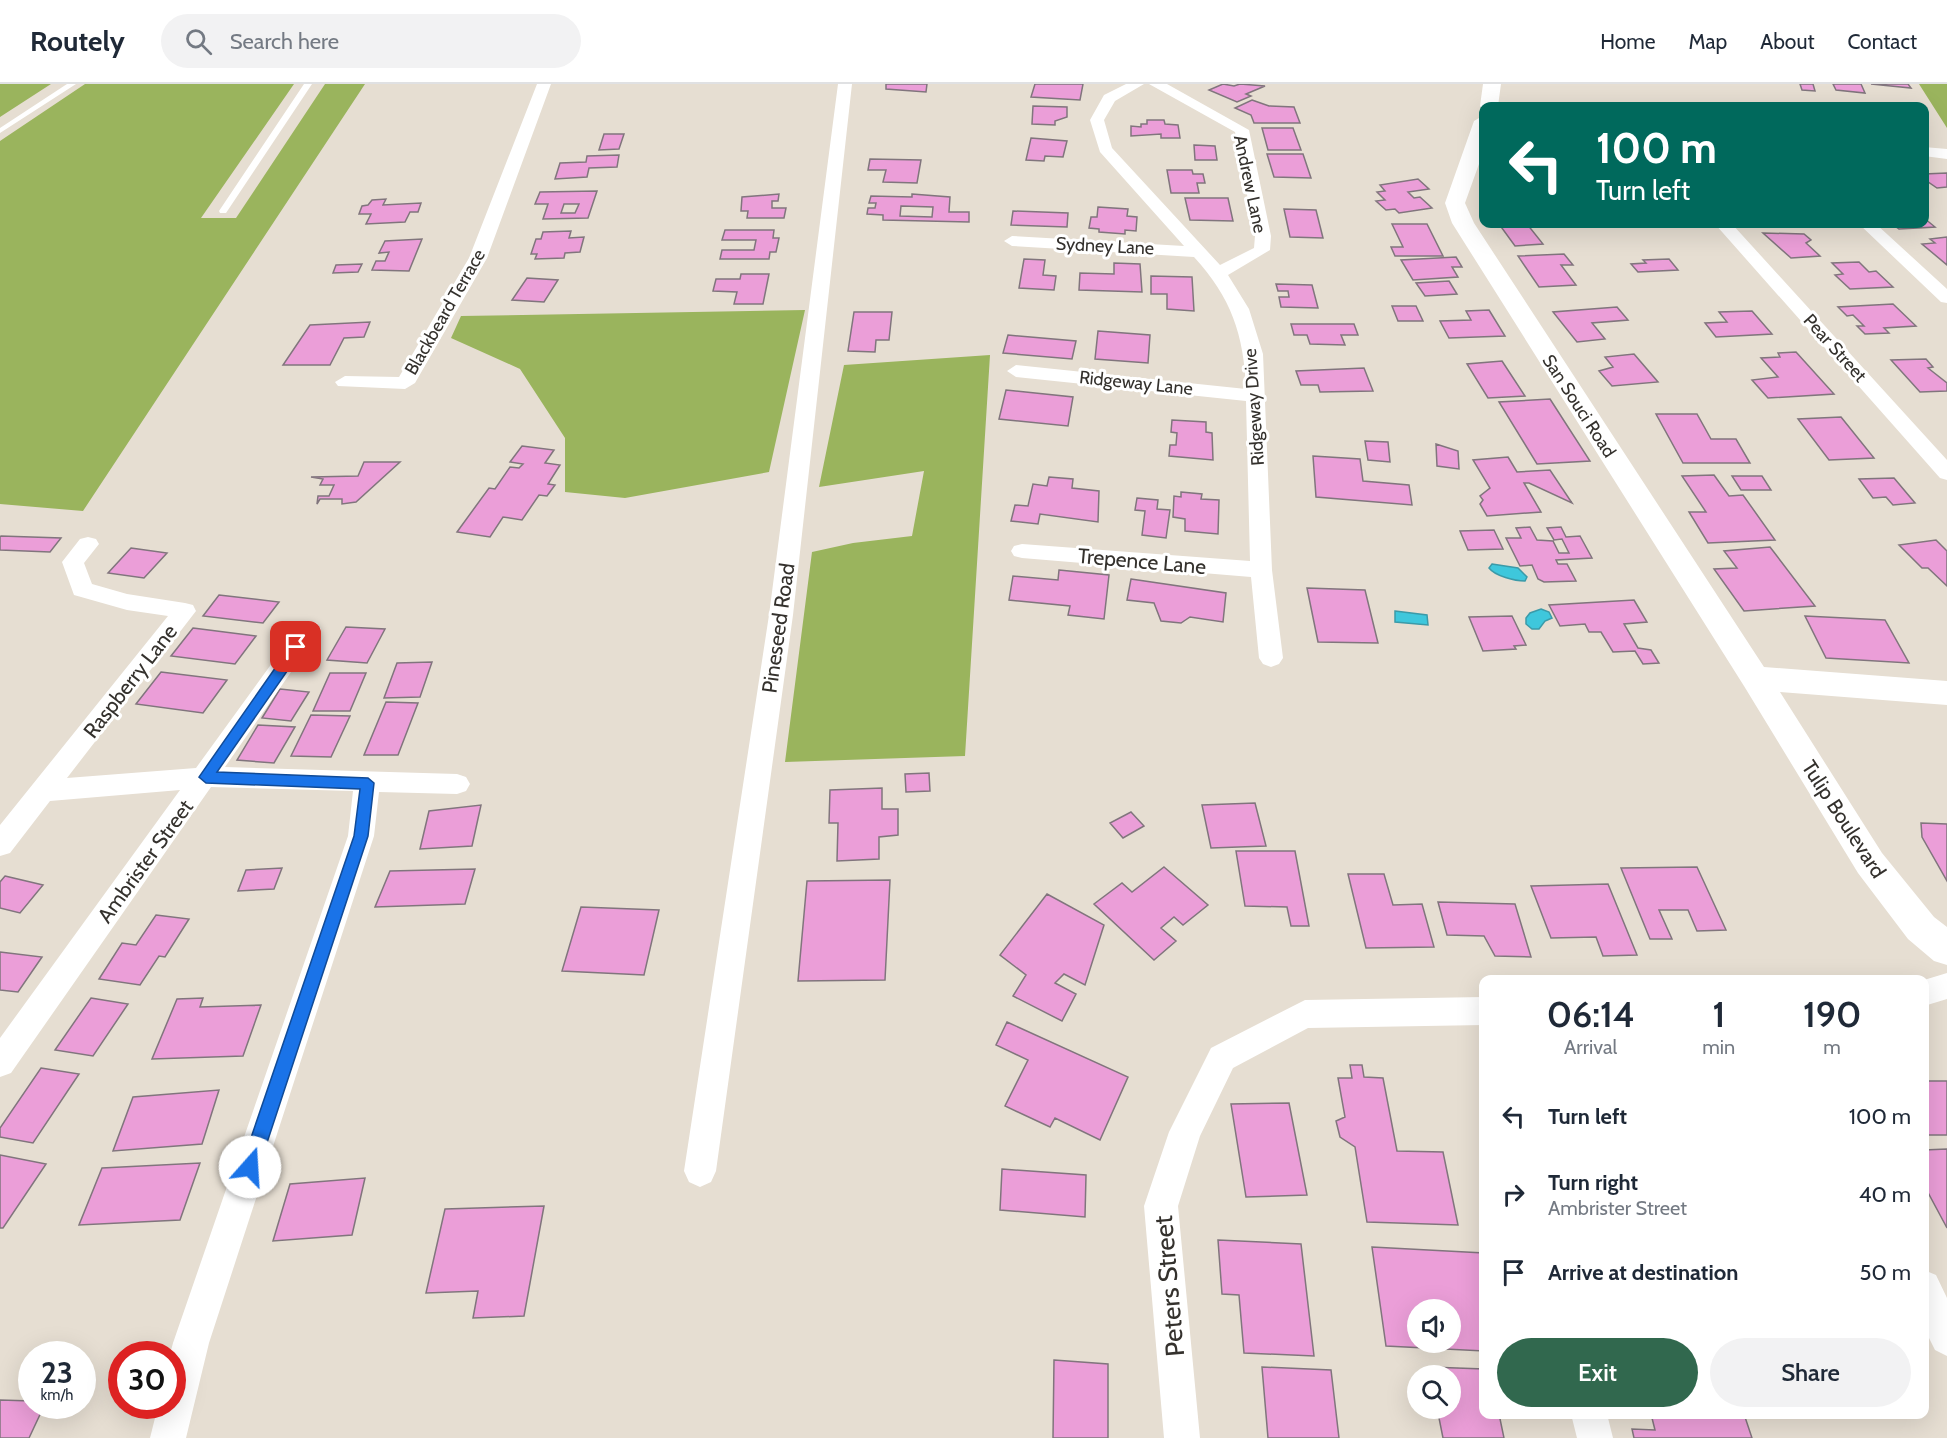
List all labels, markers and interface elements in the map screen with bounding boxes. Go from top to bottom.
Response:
search box [161,14,581,68]
text: Routely [30,24,125,58]
icon: search [182,25,215,58]
text: Search here [230,28,339,55]
text: Home [1600,29,1656,54]
text: Map [1689,29,1727,54]
text: About [1760,29,1814,54]
text: Contact [1847,29,1917,54]
text: 100 m [1596,122,1717,174]
icon: left [1497,126,1575,204]
street label: Andrew Lane [1229,133,1271,235]
text: Turn left [1596,174,1690,207]
street label: Sydney Lane [1055,232,1155,260]
street label: Blackbeard Terrace [400,245,490,379]
street label: Pear Street [1799,309,1871,387]
street label: Ridgeway Drive [1239,348,1269,466]
street label: San Souci Road [1538,350,1620,462]
street label: Ridgeway Lane [1078,366,1194,400]
street label: Trepence Lane [1077,543,1207,579]
street label: Pineseed Road [757,561,799,695]
street label: Raspberry Lane [78,619,182,743]
pin [270,621,321,672]
icon: arrive [279,630,312,663]
street label: Tulip Boulevard [1797,756,1891,882]
street label: Ambrister Street [92,795,198,927]
text: 06:14 [1547,992,1635,1036]
text: 1 [1712,992,1725,1036]
text: 190 [1803,992,1861,1036]
text: Arrival [1564,1035,1617,1059]
text: min [1702,1035,1735,1059]
text: m [1823,1035,1841,1059]
icon: left [1497,1100,1530,1133]
text: Turn left [1548,1103,1627,1130]
text: 100 m [1849,1103,1911,1130]
position arrow [218,1135,282,1199]
text: Turn right [1548,1169,1638,1196]
icon: right [1497,1178,1530,1211]
text: 40 m [1859,1181,1911,1208]
text: Ambrister Street [1548,1196,1687,1220]
street label: Peters Street [1147,1214,1191,1358]
icon: arrive [1497,1256,1530,1289]
text: Arrive at destination [1548,1259,1738,1286]
text: 50 m [1859,1259,1911,1286]
map controls [1407,1299,1461,1419]
button: sound [1407,1299,1461,1353]
button: Exit [1497,1338,1698,1407]
button: Share [1710,1338,1911,1407]
speed limit sign: 30 [108,1341,186,1419]
text: 23 [41,1354,73,1391]
button: search [1407,1365,1461,1419]
text: km/h [41,1386,73,1404]

